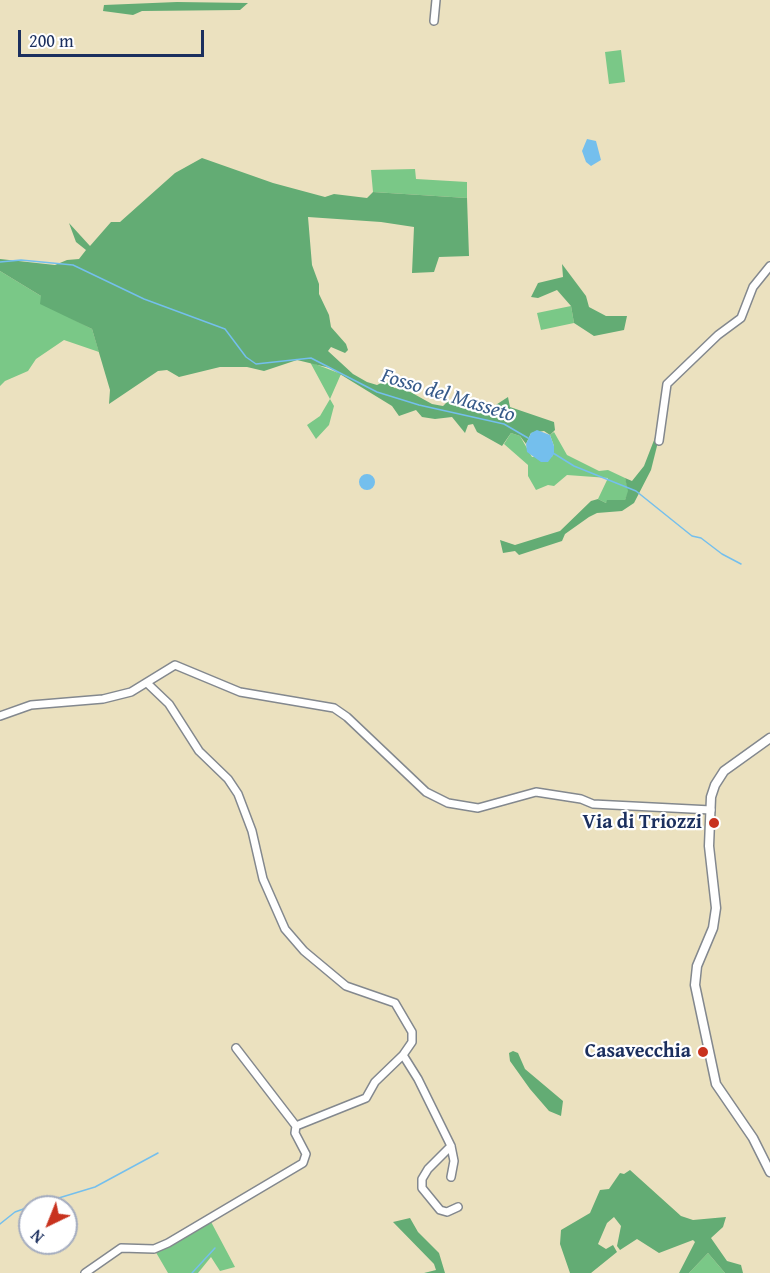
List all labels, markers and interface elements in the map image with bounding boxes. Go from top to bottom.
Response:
scale bar [21,18,207,56]
text: 200 m [29,27,74,54]
water label: Fosso del Masseto [378,364,518,428]
place label: Via di Triozzi [583,811,702,835]
marker: Via di Triozzi [707,816,721,830]
place label: Casavecchia [585,1040,691,1064]
marker: Casavecchia [696,1045,710,1059]
north arrow [18,1195,78,1255]
text: N [25,1224,49,1249]

